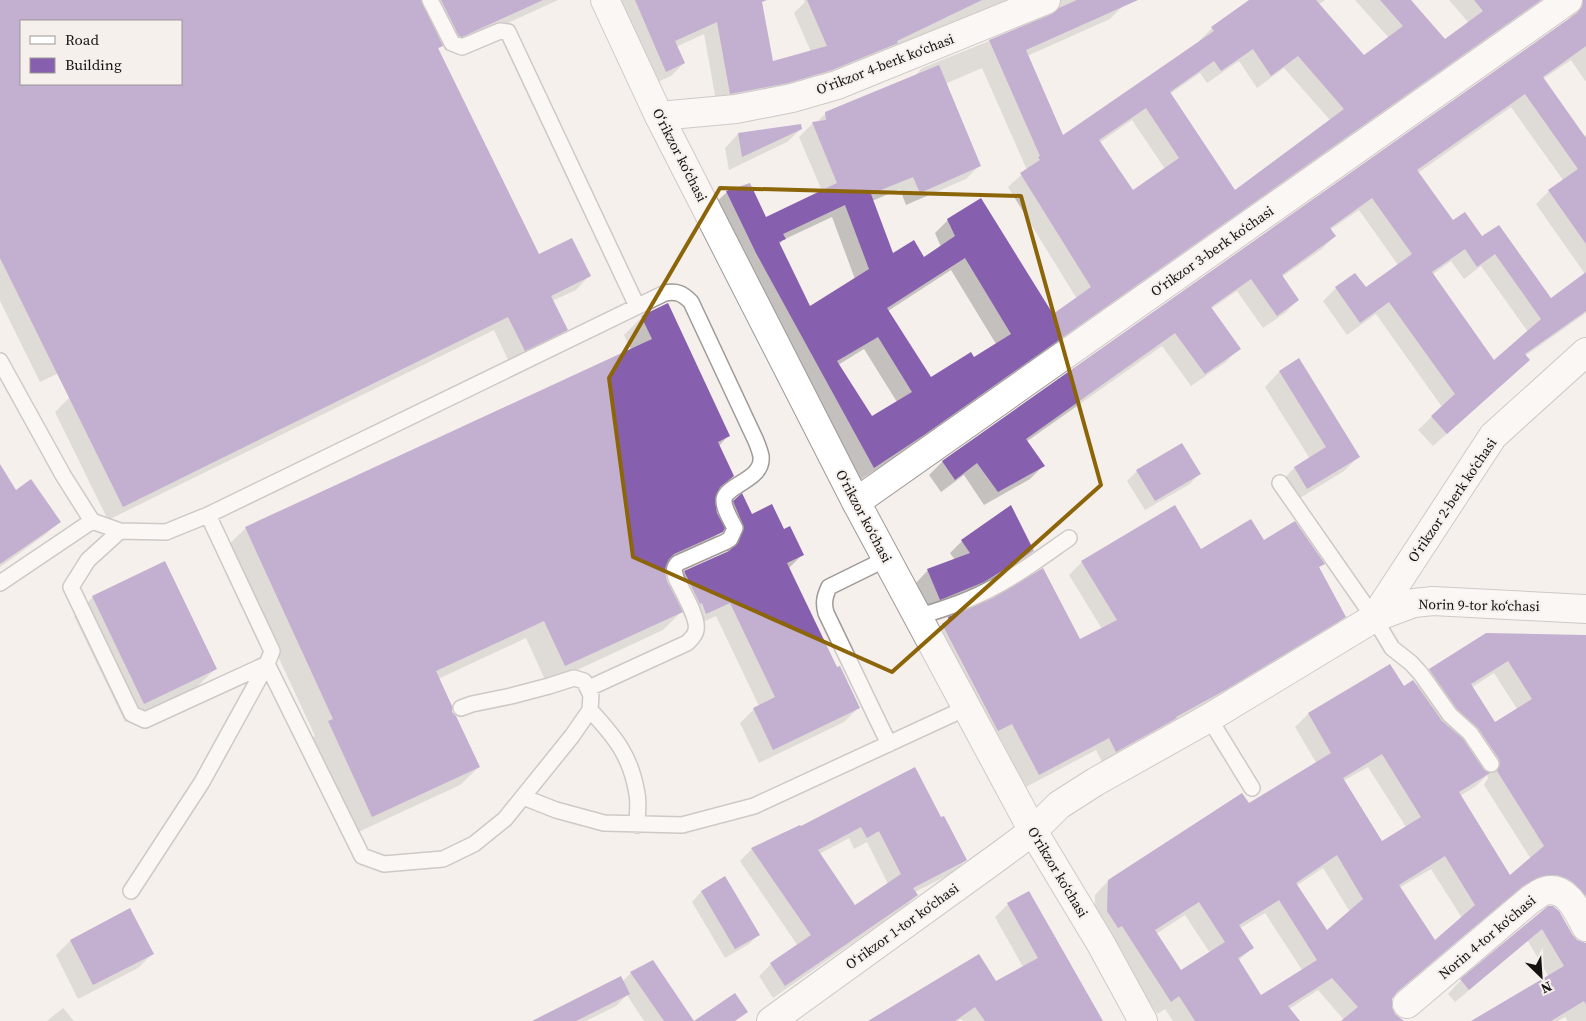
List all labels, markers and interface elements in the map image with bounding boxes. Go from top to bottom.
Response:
legend [20,20,182,85]
street label: Oʻrikzor 4-berk koʻchasi [813,28,957,100]
text: Road [65,29,99,50]
text: Building [65,54,122,75]
street label: Oʻrikzor koʻchasi [648,105,712,205]
street label: Oʻrikzor 3-berk koʻchasi [1146,201,1278,301]
street label: Oʻrikzor 2-berk koʻchasi [1403,434,1501,566]
street label: Oʻrikzor koʻchasi [831,466,897,566]
street label: Norin 9-tor koʻchasi [1418,594,1540,616]
street label: Oʻrikzor koʻchasi [1023,823,1093,921]
street label: Oʻrikzor 1-tor koʻchasi [841,878,963,974]
street label: Norin 4-tor koʻchasi [1434,890,1540,984]
north arrow [1516,951,1566,1001]
text: N [1538,977,1555,999]

